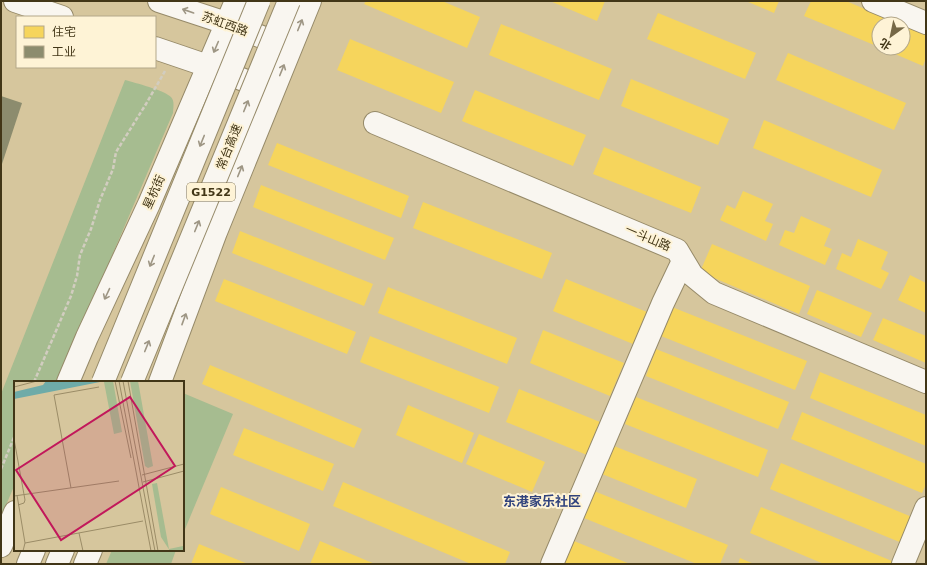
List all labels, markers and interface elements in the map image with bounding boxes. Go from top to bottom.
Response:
one-way arrow [182,7,195,14]
street label: 苏虹西路 [200,9,250,39]
legend [16,16,156,68]
north arrow [871,16,911,56]
one-way arrow [297,19,305,31]
text: 住宅 [52,25,76,39]
text: 北 [878,36,894,52]
one-way arrow [212,40,220,52]
text: 工业 [52,45,76,59]
one-way arrow [279,64,286,76]
one-way arrow [243,100,250,112]
street label: 常台高速 [214,122,244,172]
one-way arrow [197,134,205,146]
one-way arrow [237,166,245,178]
street label: 星杭街 [140,173,168,211]
road number: G1522 [187,183,235,201]
one-way arrow [193,220,201,232]
street label: 一斗山路 [623,222,673,254]
one-way arrow [148,254,156,266]
one-way arrow [103,288,110,300]
one-way arrow [180,313,188,325]
one-way arrow [144,340,151,352]
inset map [14,381,184,551]
district label: 东港家乐社区 [503,494,581,509]

